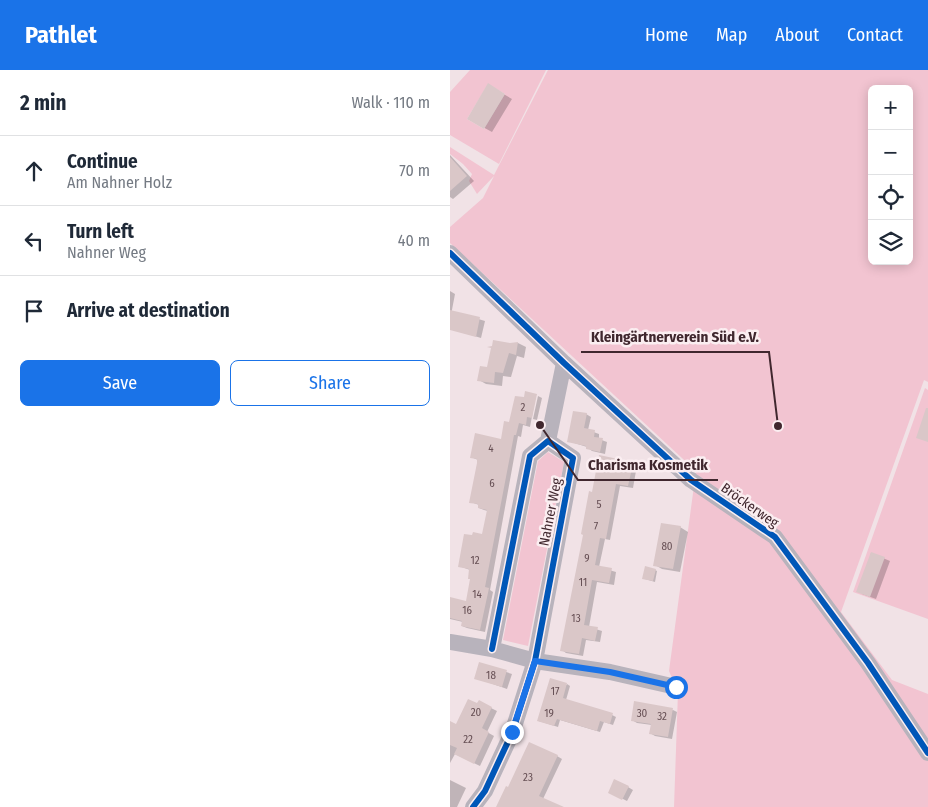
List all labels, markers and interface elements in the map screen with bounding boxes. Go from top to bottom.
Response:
text: Pathlet [25,21,97,49]
text: Home [645,24,688,46]
text: Map [716,24,747,46]
text: About [775,24,819,46]
text: Contact [847,24,903,46]
map controls [868,85,913,265]
button: + [868,85,913,130]
text: 2 min [20,90,67,116]
text: Walk · 110 m [352,93,430,112]
button: − [868,130,913,175]
text: Continue [67,150,138,173]
icon: ahead [20,157,48,185]
text: 70 m [399,161,430,180]
text: Am Nahner Holz [67,173,172,192]
button: locate [868,175,913,220]
text: Turn left [67,220,134,243]
button: layers [868,220,913,265]
icon: left [20,227,48,255]
text: 40 m [398,231,430,250]
text: Nahner Weg [67,243,146,262]
icon: arrive [20,297,48,325]
text: Arrive at destination [67,299,230,322]
callout: Kleingärtnerverein Süd e.V. [581,322,769,352]
text: Kleingärtnerverein Süd e.V. [591,328,760,346]
button: Save [20,360,220,406]
button: Share [230,360,430,406]
house number: 2 [521,401,526,414]
house number: 4 [488,442,494,455]
callout: Charisma Kosmetik [578,450,718,480]
text: Charisma Kosmetik [588,456,708,474]
street label: Nahner Weg [536,476,566,548]
house number: 6 [489,477,495,490]
street label: Bröckerweg [718,479,782,532]
house number: 5 [596,498,602,511]
house number: 7 [594,520,599,533]
house number: 80 [661,540,673,553]
house number: 9 [584,552,590,565]
house number: 12 [470,554,480,567]
house number: 11 [579,576,587,589]
house number: 14 [472,588,482,601]
house number: 16 [462,604,472,617]
house number: 13 [571,612,581,625]
house number: 18 [486,669,496,682]
route start [665,676,688,699]
house number: 17 [551,685,560,698]
house number: 20 [471,706,482,719]
house number: 19 [544,707,554,720]
house number: 30 [637,707,648,720]
house number: 32 [657,710,667,723]
route end [501,721,524,744]
house number: 22 [463,733,473,746]
house number: 23 [523,771,533,784]

